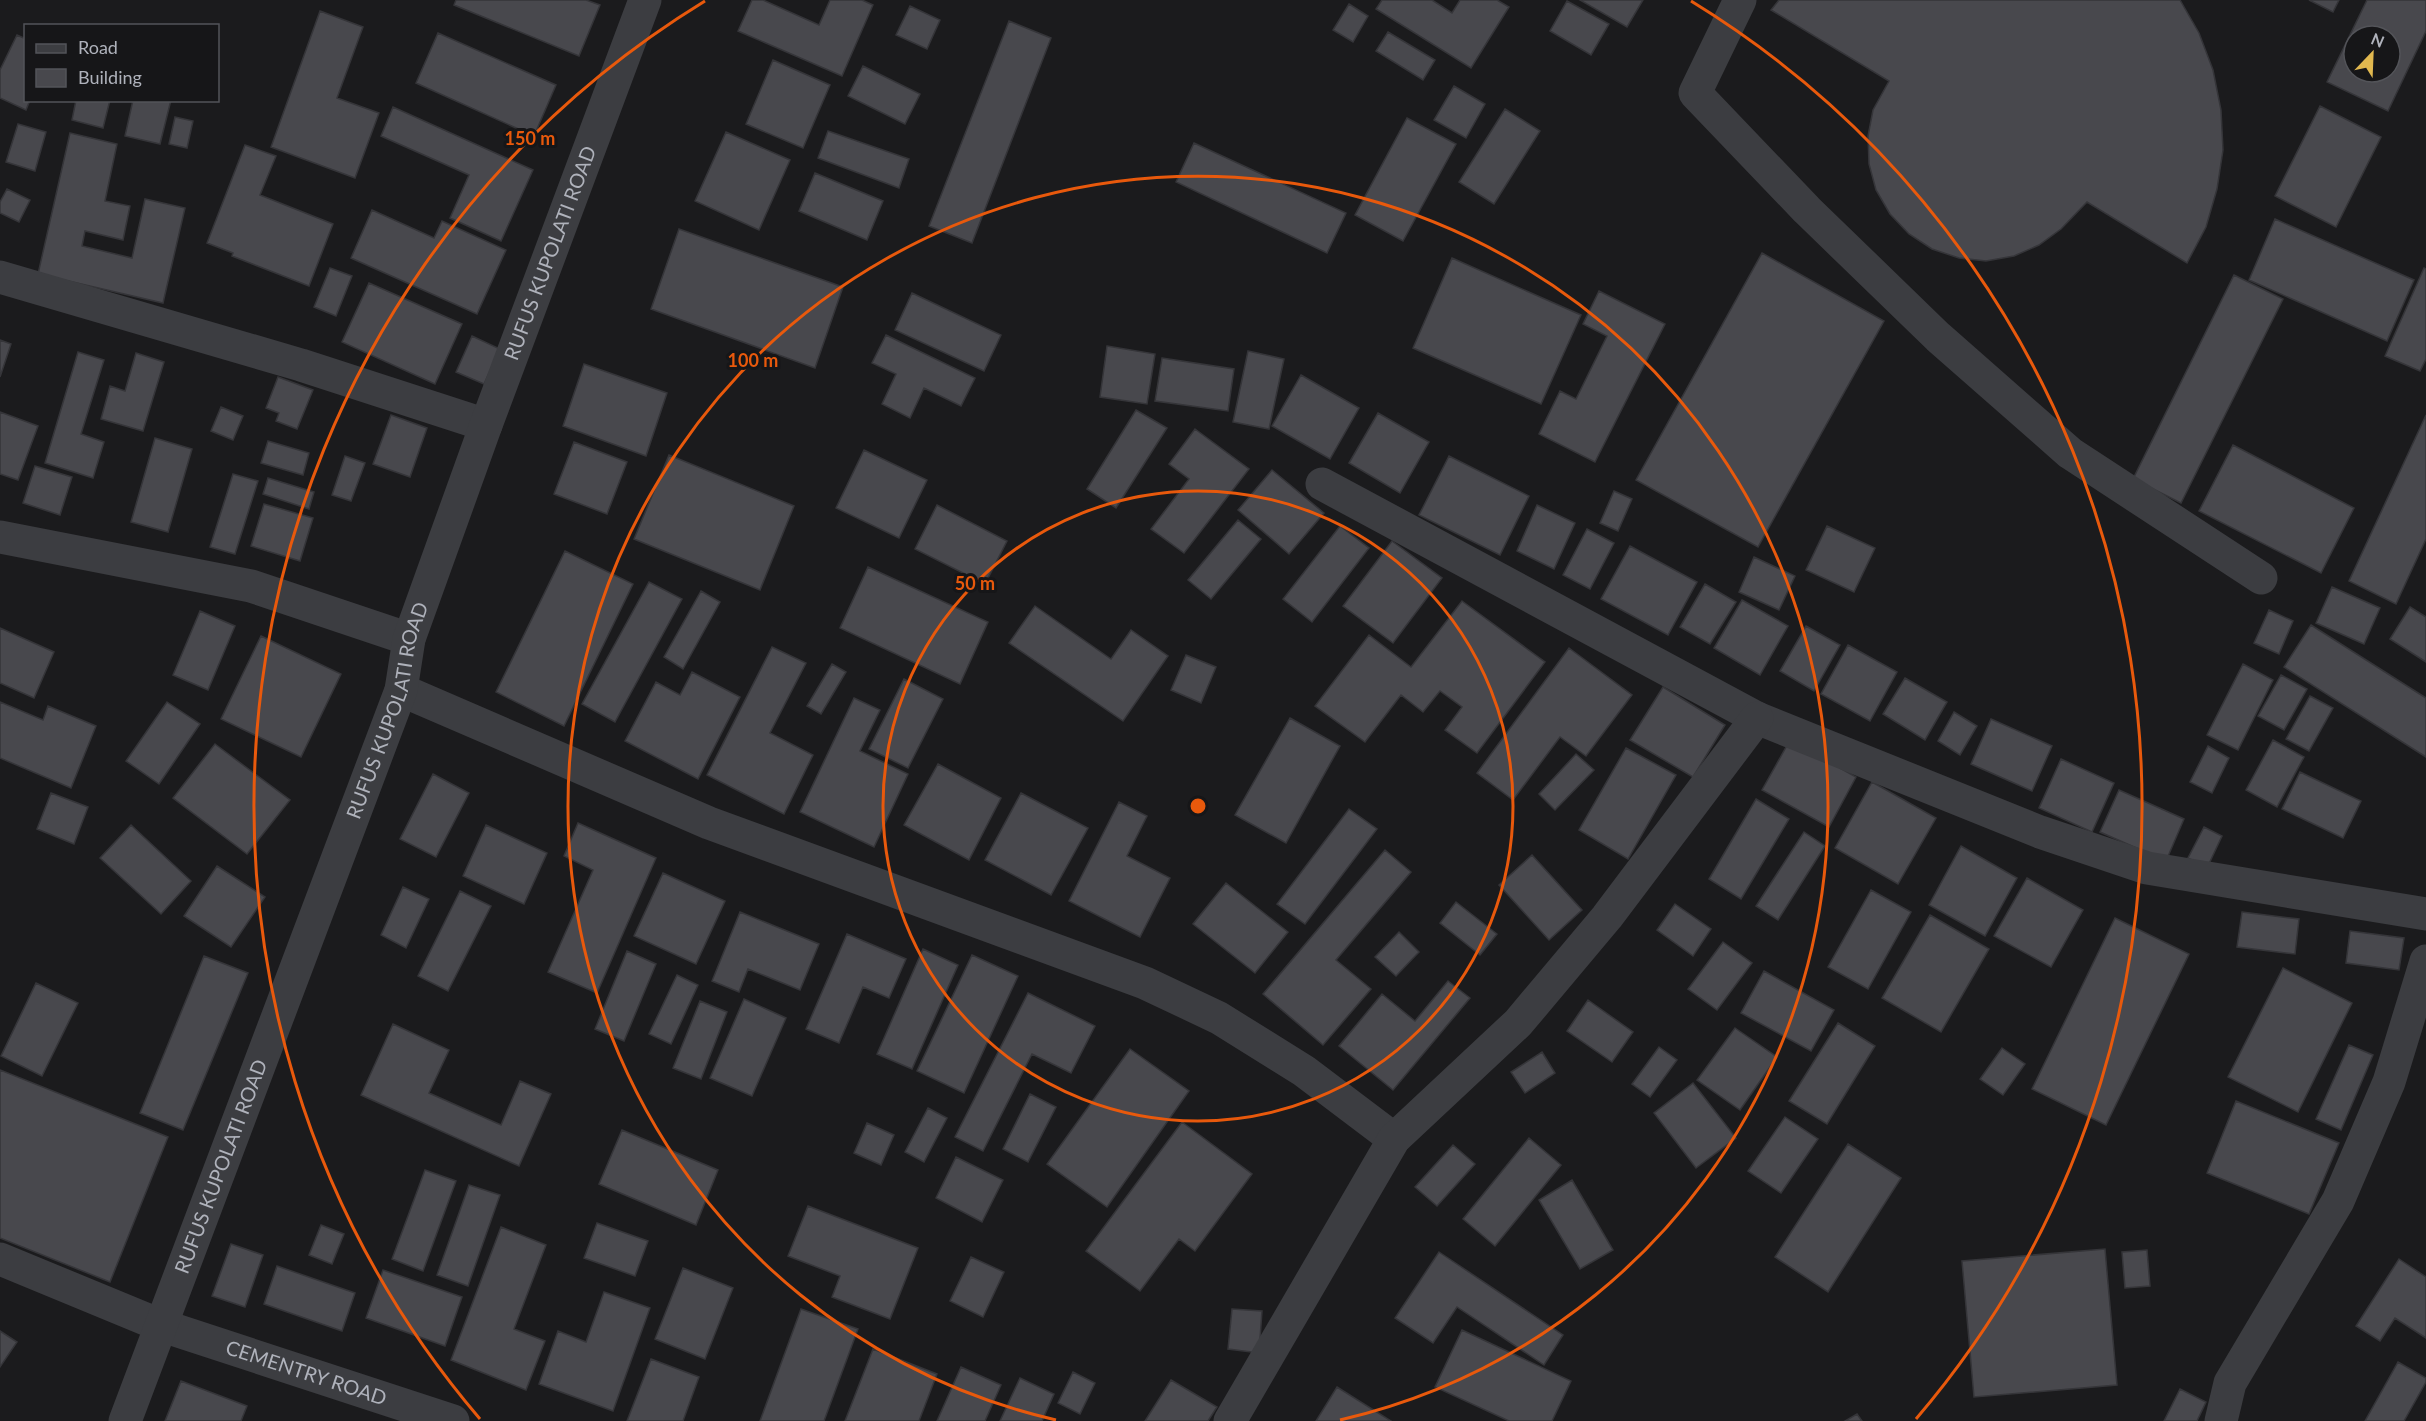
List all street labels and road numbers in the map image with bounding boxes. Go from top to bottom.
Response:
street label: RUFUS KUPOLATI ROAD [498,142,600,363]
street label: RUFUS KUPOLATI ROAD [341,598,432,822]
street label: RUFUS KUPOLATI ROAD [169,1056,271,1277]
street label: CEMENTRY ROAD [223,1334,390,1409]

